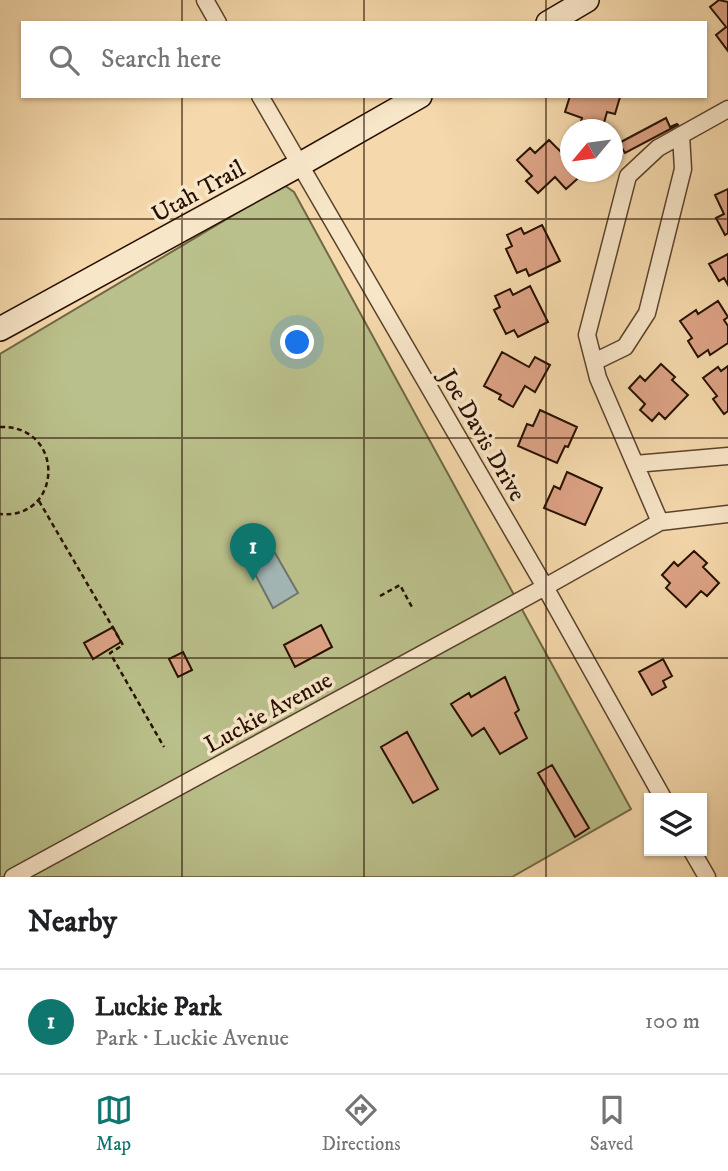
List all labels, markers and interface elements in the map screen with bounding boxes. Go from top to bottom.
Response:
search box [21,21,707,98]
icon: search [45,41,83,79]
text: Search here [101,43,221,76]
north arrow [560,119,623,182]
street label: Utah Trail [147,154,251,230]
your location [280,325,314,359]
street label: Joe Davis Drive [431,363,532,507]
pin: 1 [230,523,276,581]
street label: Luckie Avenue [199,665,338,760]
map controls [644,793,707,856]
button: layers [644,793,707,856]
text: Nearby [28,904,117,941]
text: Luckie Park [95,991,222,1024]
text: 1 [47,1007,55,1036]
text: 100 m [645,1007,700,1036]
text: Park · Luckie Avenue [95,1024,289,1053]
tab: Map [95,1091,133,1156]
tab: Directions [322,1091,401,1156]
tab: Saved [590,1091,633,1156]

